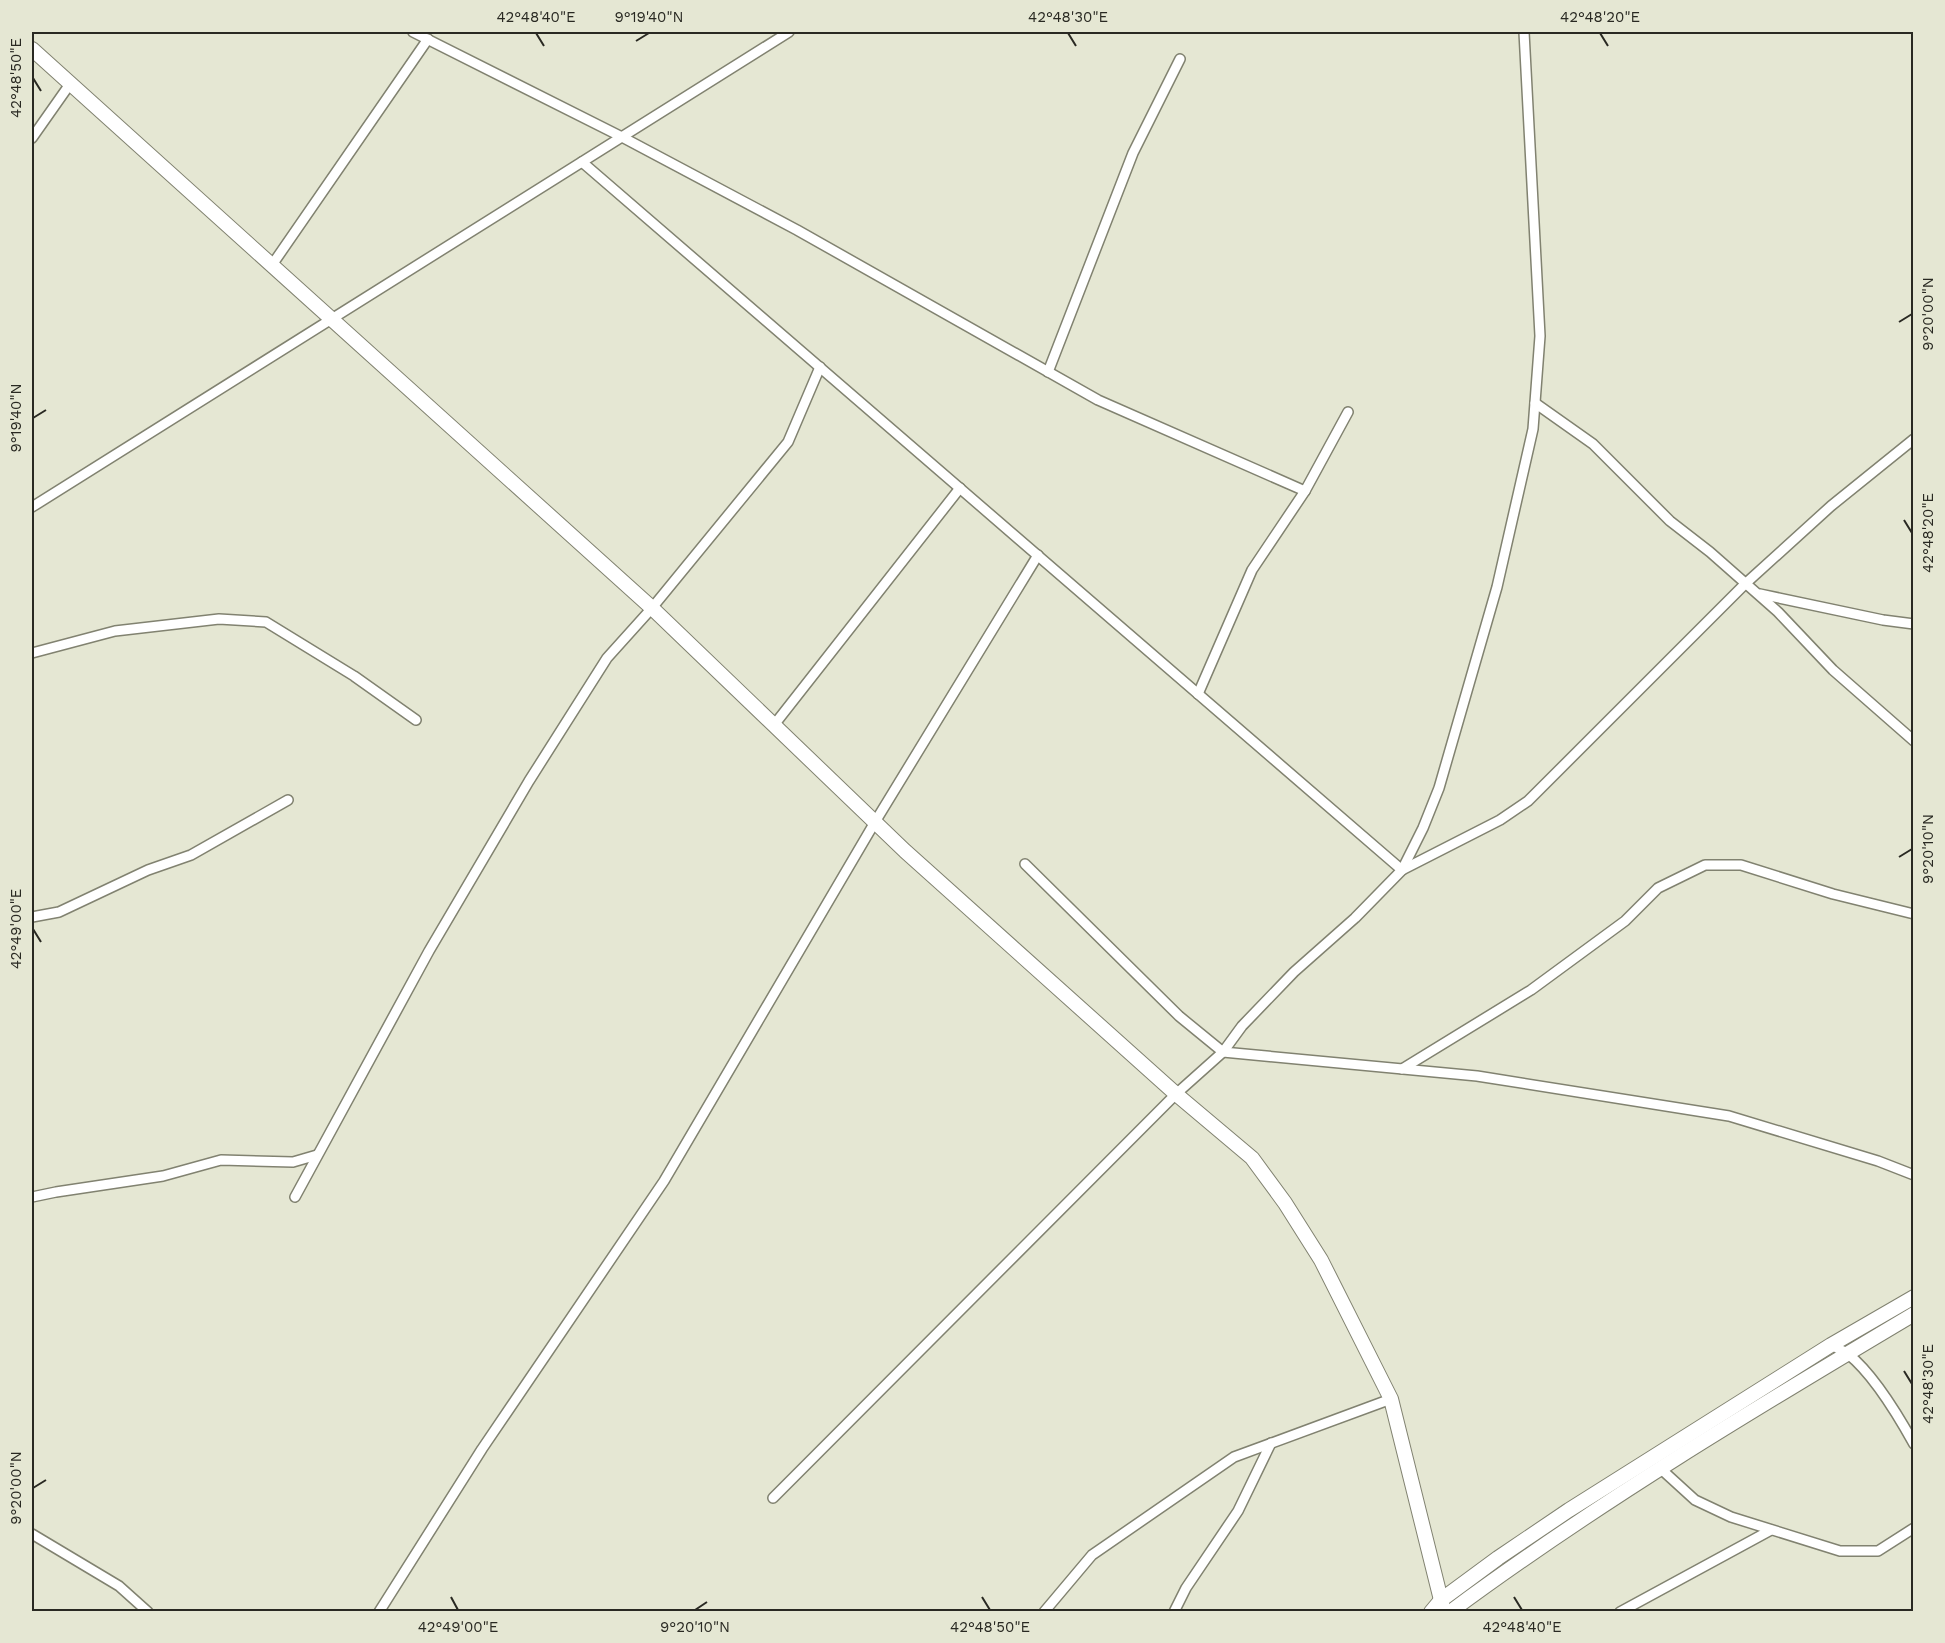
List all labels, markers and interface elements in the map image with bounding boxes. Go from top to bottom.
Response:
text: 42°48'40"E [496,8,576,26]
text: 9°19'40"N [615,8,683,26]
text: 42°48'30"E [1028,8,1108,26]
text: 42°48'20"E [1560,8,1640,26]
text: 42°48'50"E [7,38,25,118]
text: 9°20'00"N [1919,277,1937,351]
text: 9°19'40"N [7,384,25,452]
text: 42°48'20"E [1919,493,1937,573]
text: 9°20'10"N [1919,814,1937,884]
text: 42°49'00"E [7,889,25,969]
text: 42°48'30"E [1919,1344,1937,1424]
text: 9°20'00"N [7,1451,25,1525]
text: 42°49'00"E [418,1618,498,1636]
text: 9°20'10"N [660,1618,730,1636]
text: 42°48'50"E [950,1618,1030,1636]
text: 42°48'40"E [1482,1618,1562,1636]

